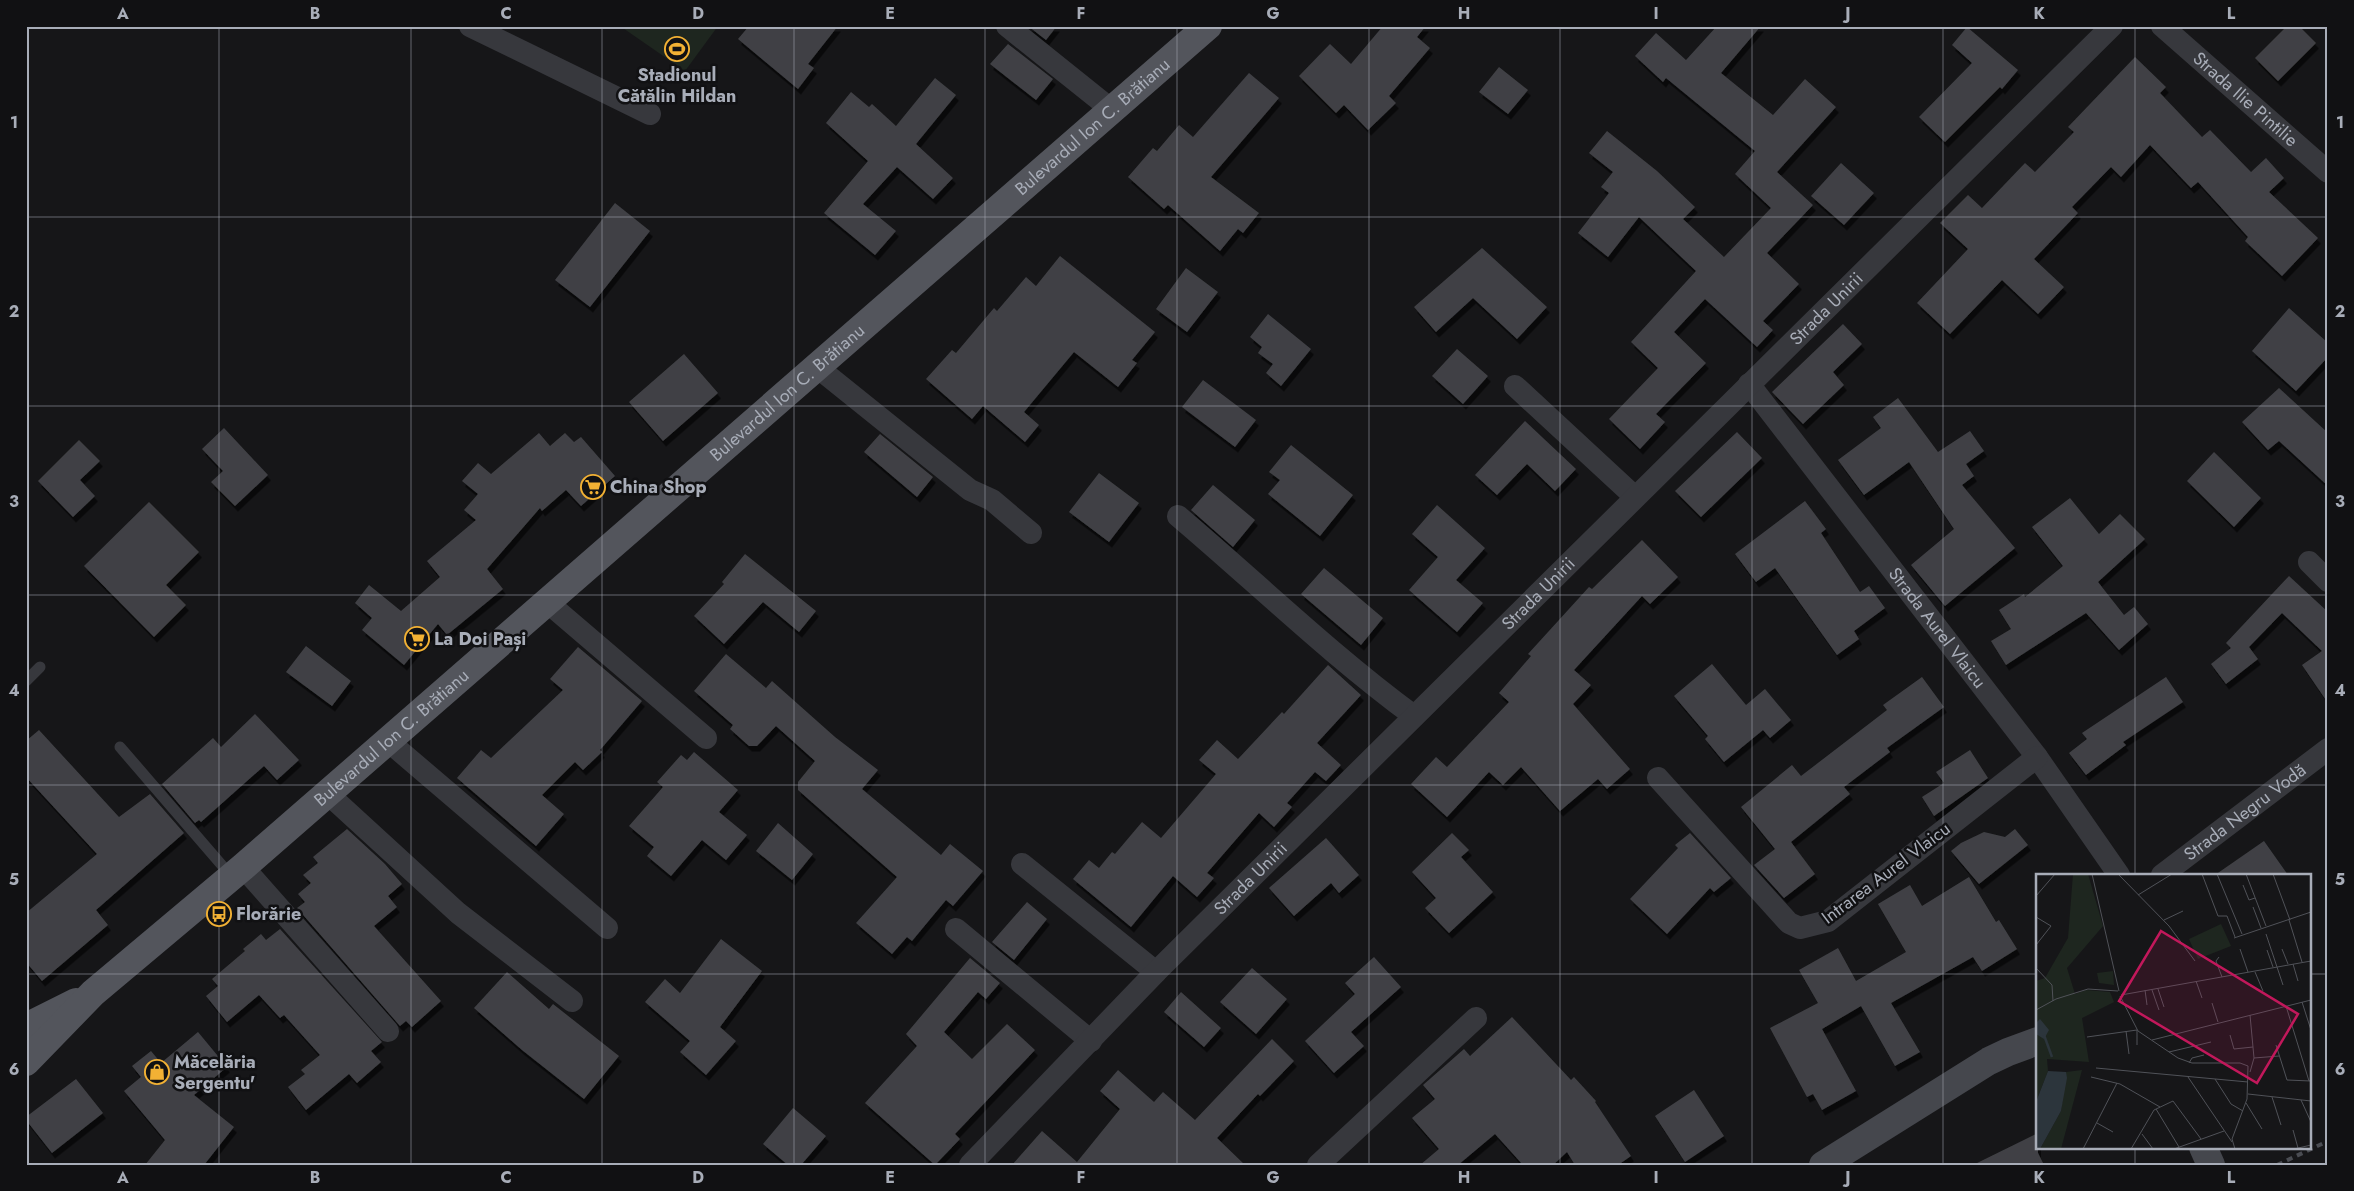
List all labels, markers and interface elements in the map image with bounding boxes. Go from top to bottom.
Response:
text: A [116,2,129,25]
text: B [310,2,320,25]
text: C [500,2,512,25]
text: D [692,2,704,25]
text: E [885,2,895,25]
text: F [1077,2,1085,25]
text: G [1266,2,1280,25]
text: H [1458,2,1470,25]
text: I [1653,2,1659,25]
text: J [1842,2,1851,25]
text: K [2033,2,2045,25]
text: L [2227,2,2236,25]
sports icon: Stadionul Cătălin Hildan [664,36,690,62]
street label: Strada Ilie Pintilie [2187,46,2304,153]
street label: Bulevardul Ion C. Brătianu [1009,52,1176,202]
place label: Stadionul Cătălin Hildan [618,62,736,109]
text: 1 [10,111,18,134]
text: 1 [2336,111,2344,134]
street label: Strada Unirii [1784,266,1869,351]
text: 2 [9,300,19,323]
text: 2 [2335,300,2345,323]
street label: Bulevardul Ion C. Brătianu [704,318,871,468]
supermarket icon: China Shop [580,474,606,500]
place label: China Shop [610,474,707,500]
text: 3 [9,490,19,513]
text: 3 [2335,490,2345,513]
street label: Strada Unirii [1496,551,1581,636]
street label: Strada Aurel Vlaicu [1882,562,1992,694]
supermarket icon: La Doi Pași [404,626,430,652]
place label: La Doi Pași [434,626,526,652]
street label: Bulevardul Ion C. Brătianu [308,663,475,813]
text: 4 [8,679,20,702]
text: 4 [2334,679,2346,702]
street label: Strada Negru Vodă [2178,757,2311,867]
street label: Intrarea Aurel Vlaicu [1816,816,1956,930]
street label: Strada Unirii [1208,836,1293,921]
text: 5 [9,868,19,891]
text: 5 [2335,868,2345,891]
inset map [2036,874,2312,1148]
bus stop icon: Florărie [206,901,232,927]
place label: Florărie [236,901,301,927]
place label: Măcelăria Sergentu' [174,1049,256,1096]
text: 6 [9,1058,19,1081]
text: 6 [2335,1058,2345,1081]
shop icon: Măcelăria Sergentu' [144,1059,170,1085]
text: A [116,1166,129,1189]
text: B [310,1166,320,1189]
text: C [500,1166,512,1189]
text: D [692,1166,704,1189]
text: E [885,1166,895,1189]
text: F [1077,1166,1085,1189]
text: G [1266,1166,1280,1189]
text: H [1458,1166,1470,1189]
text: I [1653,1166,1659,1189]
text: J [1842,1166,1851,1189]
text: K [2033,1166,2045,1189]
text: L [2227,1166,2236,1189]

